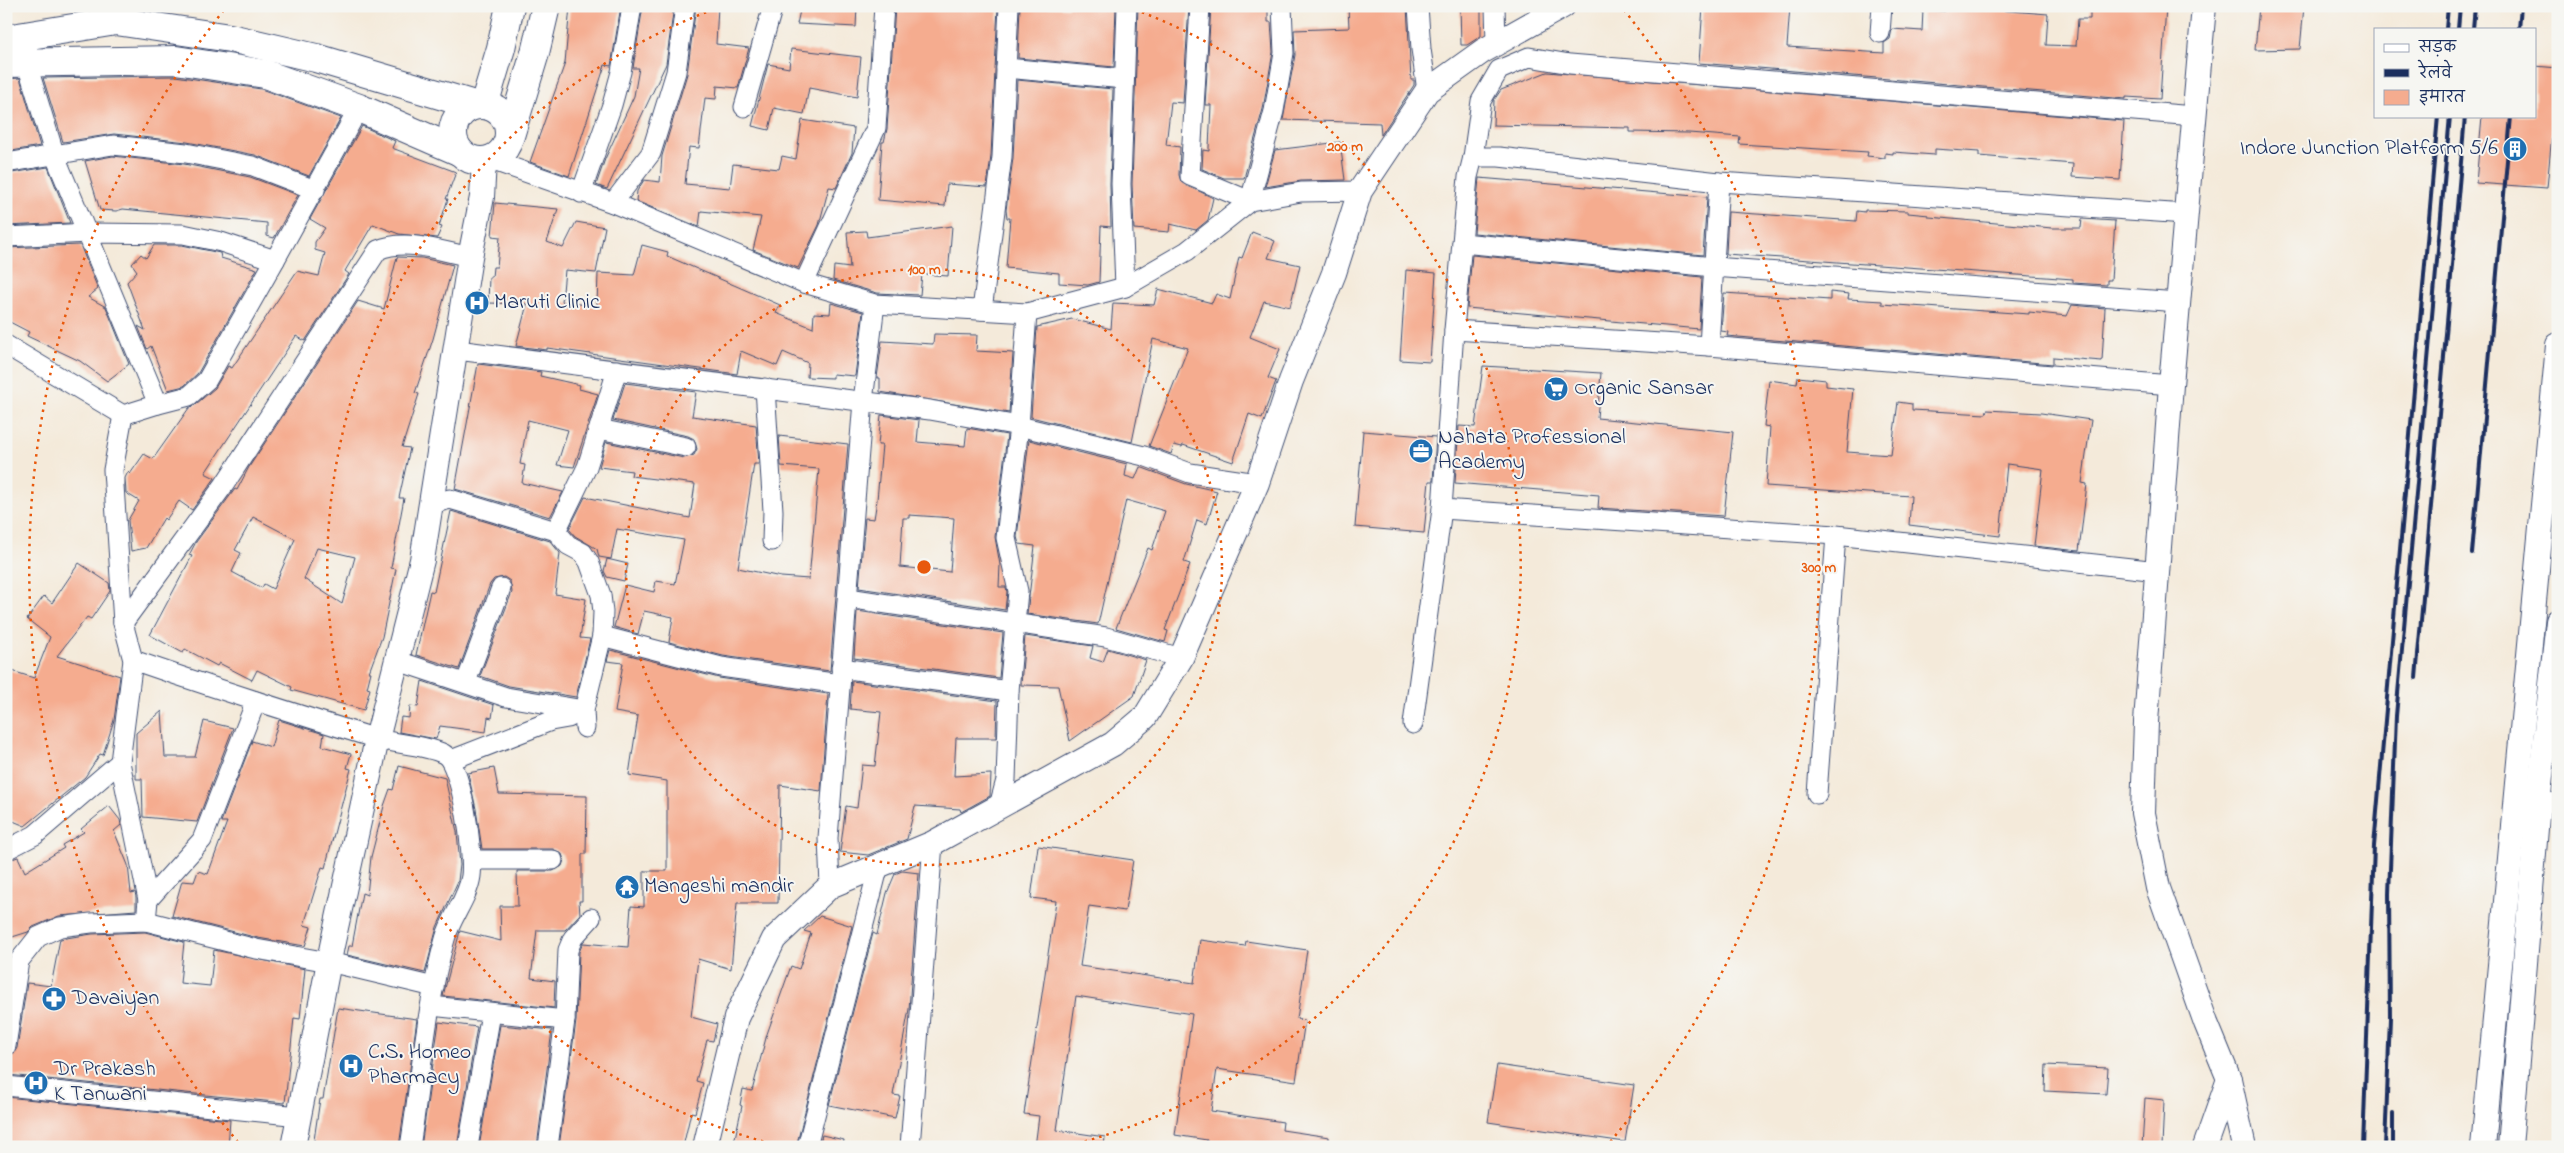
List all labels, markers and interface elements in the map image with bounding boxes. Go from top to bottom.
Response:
legend [2374,28,2536,118]
text: सड़क [2418,37,2457,59]
text: रेलवे [2417,59,2453,85]
text: इमारत [2419,87,2466,109]
place label: Indore Junction Platform 5/6 [2240,133,2498,165]
text: 200 m [1326,136,1363,158]
building icon: Indore Junction Platform 5/6 [2502,136,2528,162]
text: 100 m [907,259,941,281]
place label: Maruti Clinic [494,287,600,319]
hospital icon: Maruti Clinic [464,290,490,316]
place label: Organic Sansar [1574,373,1714,406]
supermarket icon: Organic Sansar [1543,376,1569,402]
place label: Nahata Professional Academy [1438,422,1626,480]
office icon: Nahata Professional Academy [1408,438,1434,464]
text: 300 m [1801,557,1837,579]
centre of rings [915,558,933,576]
place label: Mangeshi mandir [644,871,794,904]
temple icon: Mangeshi mandir [614,874,640,900]
place label: Davaiyan [71,983,159,1016]
pharmacy icon: Davaiyan [41,986,67,1012]
place label: C.S. Homeo Pharmacy [368,1037,471,1095]
hospital icon: C.S. Homeo Pharmacy [338,1053,364,1079]
place label: Dr Prakash K Tanwani [53,1054,156,1111]
hospital icon: Dr Prakash K Tanwani [23,1070,49,1096]

